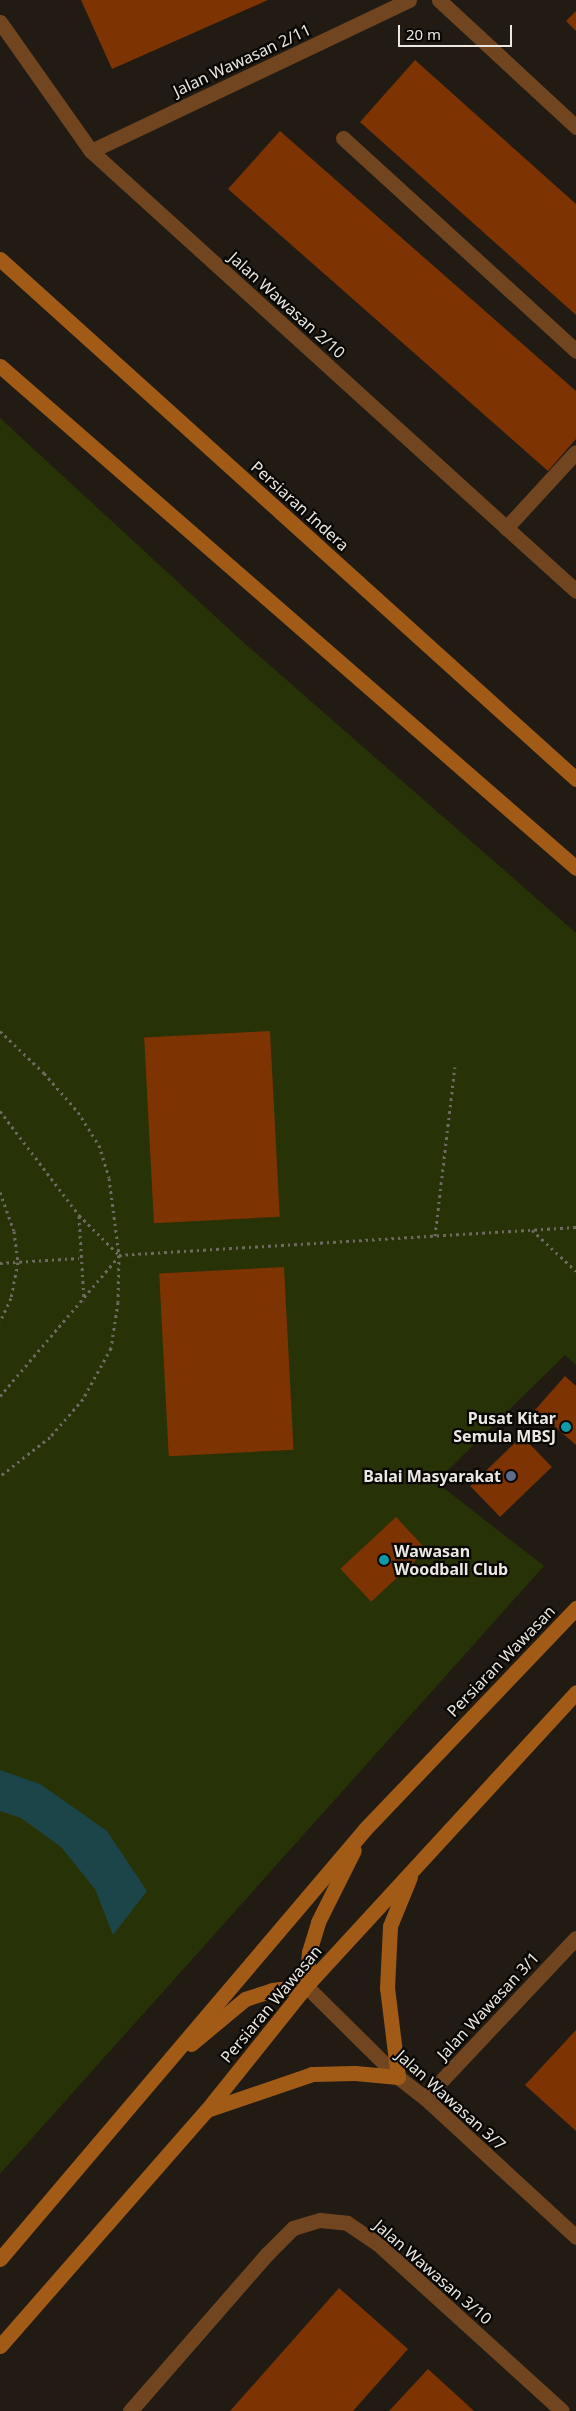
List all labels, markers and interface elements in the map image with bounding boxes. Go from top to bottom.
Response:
scale bar [401,15,515,47]
street label: Jalan Wawasan 2/11 [170,20,314,100]
text: 20 m [406,24,441,44]
street label: Jalan Wawasan 2/10 [225,248,349,362]
street label: Persiaran Indera [247,457,353,555]
place label: Pusat Kitar Semula MBSJ [453,1408,556,1446]
marker: Pusat Kitar Semula MBSJ [560,1421,572,1433]
place label: Balai Masyarakat [363,1466,501,1486]
marker: Balai Masyarakat [505,1470,517,1482]
place label: Wawasan Woodball Club [394,1541,508,1579]
marker: Wawasan Woodball Club [378,1554,390,1566]
street label: Persiaran Wawasan [443,1601,559,1721]
street label: Persiaran Wawasan [216,1942,326,2066]
street label: Jalan Wawasan 3/1 [433,1948,543,2064]
street label: Jalan Wawasan 3/7 [392,2046,510,2154]
street label: Jalan Wawasan 3/10 [370,2216,496,2328]

